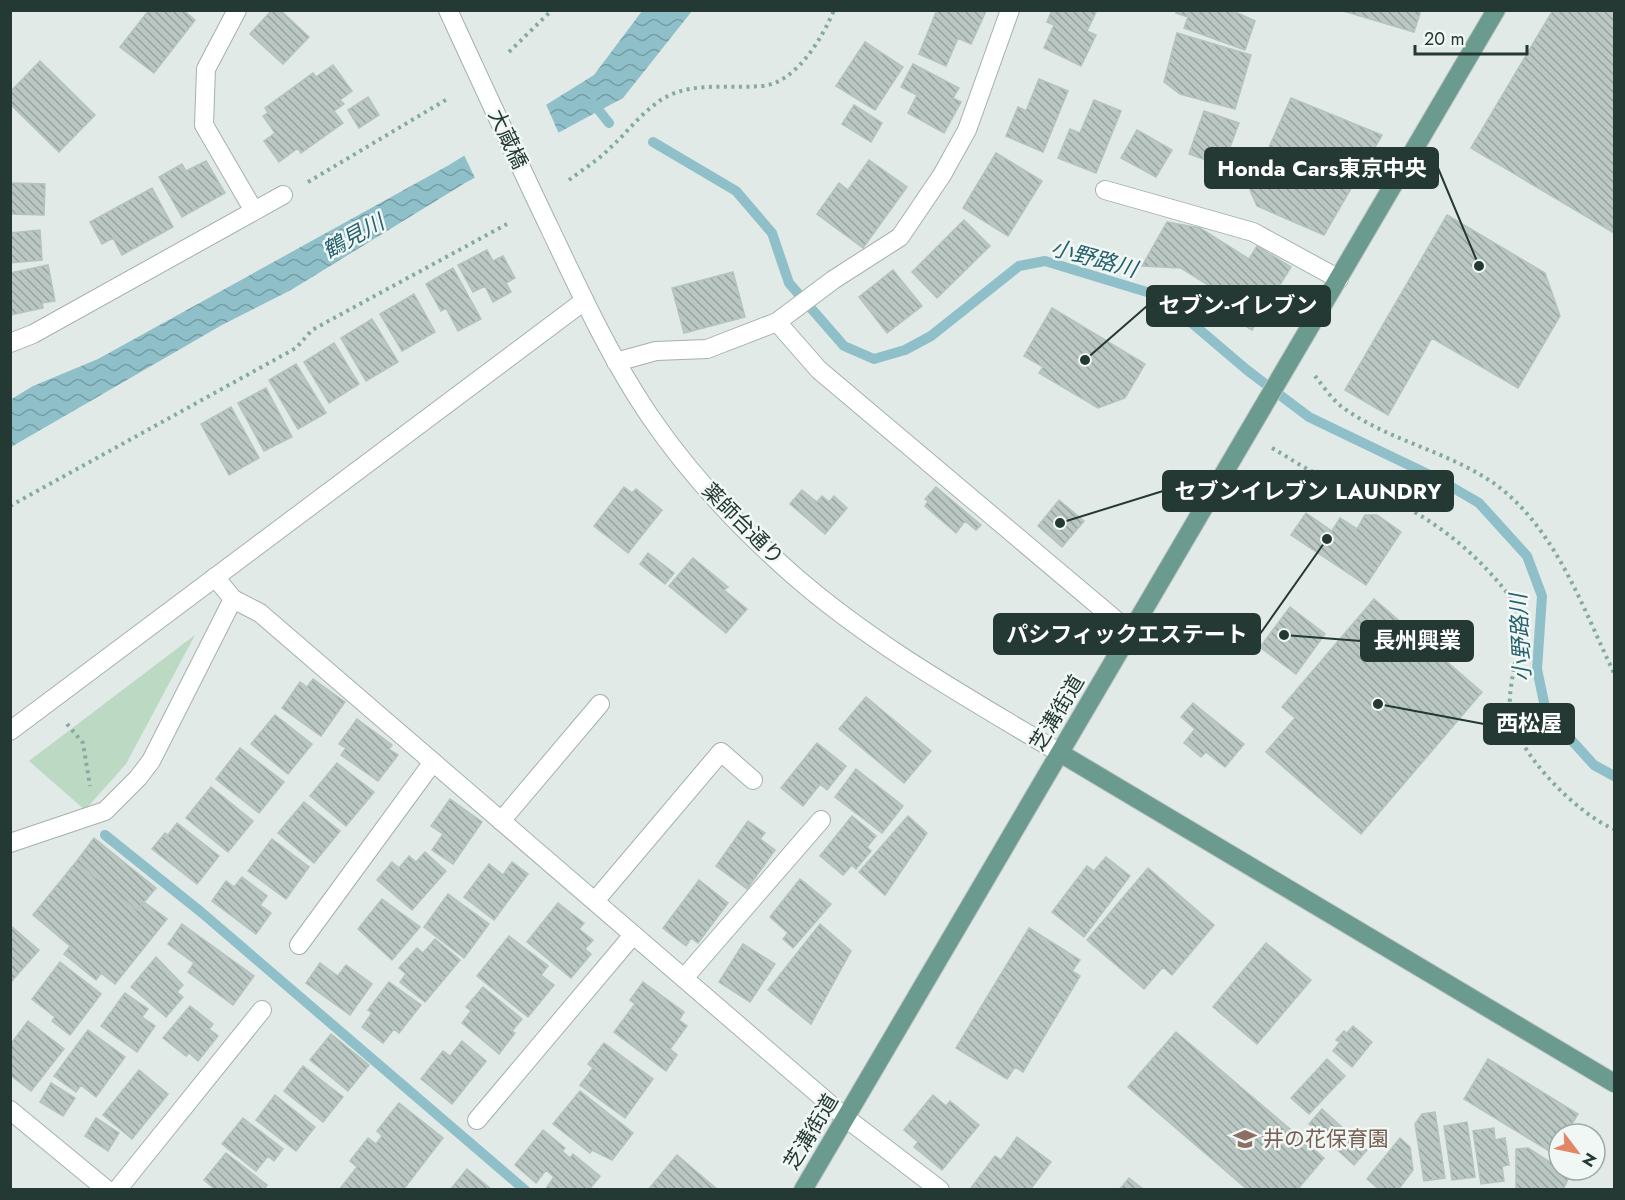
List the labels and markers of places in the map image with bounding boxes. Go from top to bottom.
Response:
callout: Honda Cars東京中央 [1205,148,1438,188]
callout: セブン-イレブン [1147,286,1330,326]
callout: セブンイレブン LAUNDRY [1163,471,1453,511]
callout: パシフィックエステート [994,614,1260,654]
callout: 長州興業 [1361,621,1473,661]
callout: 西松屋 [1484,704,1574,744]
place label: 井の花保育園 [1263,1124,1389,1154]
school or university icon: 井の花保育園 [1232,1126,1258,1152]

